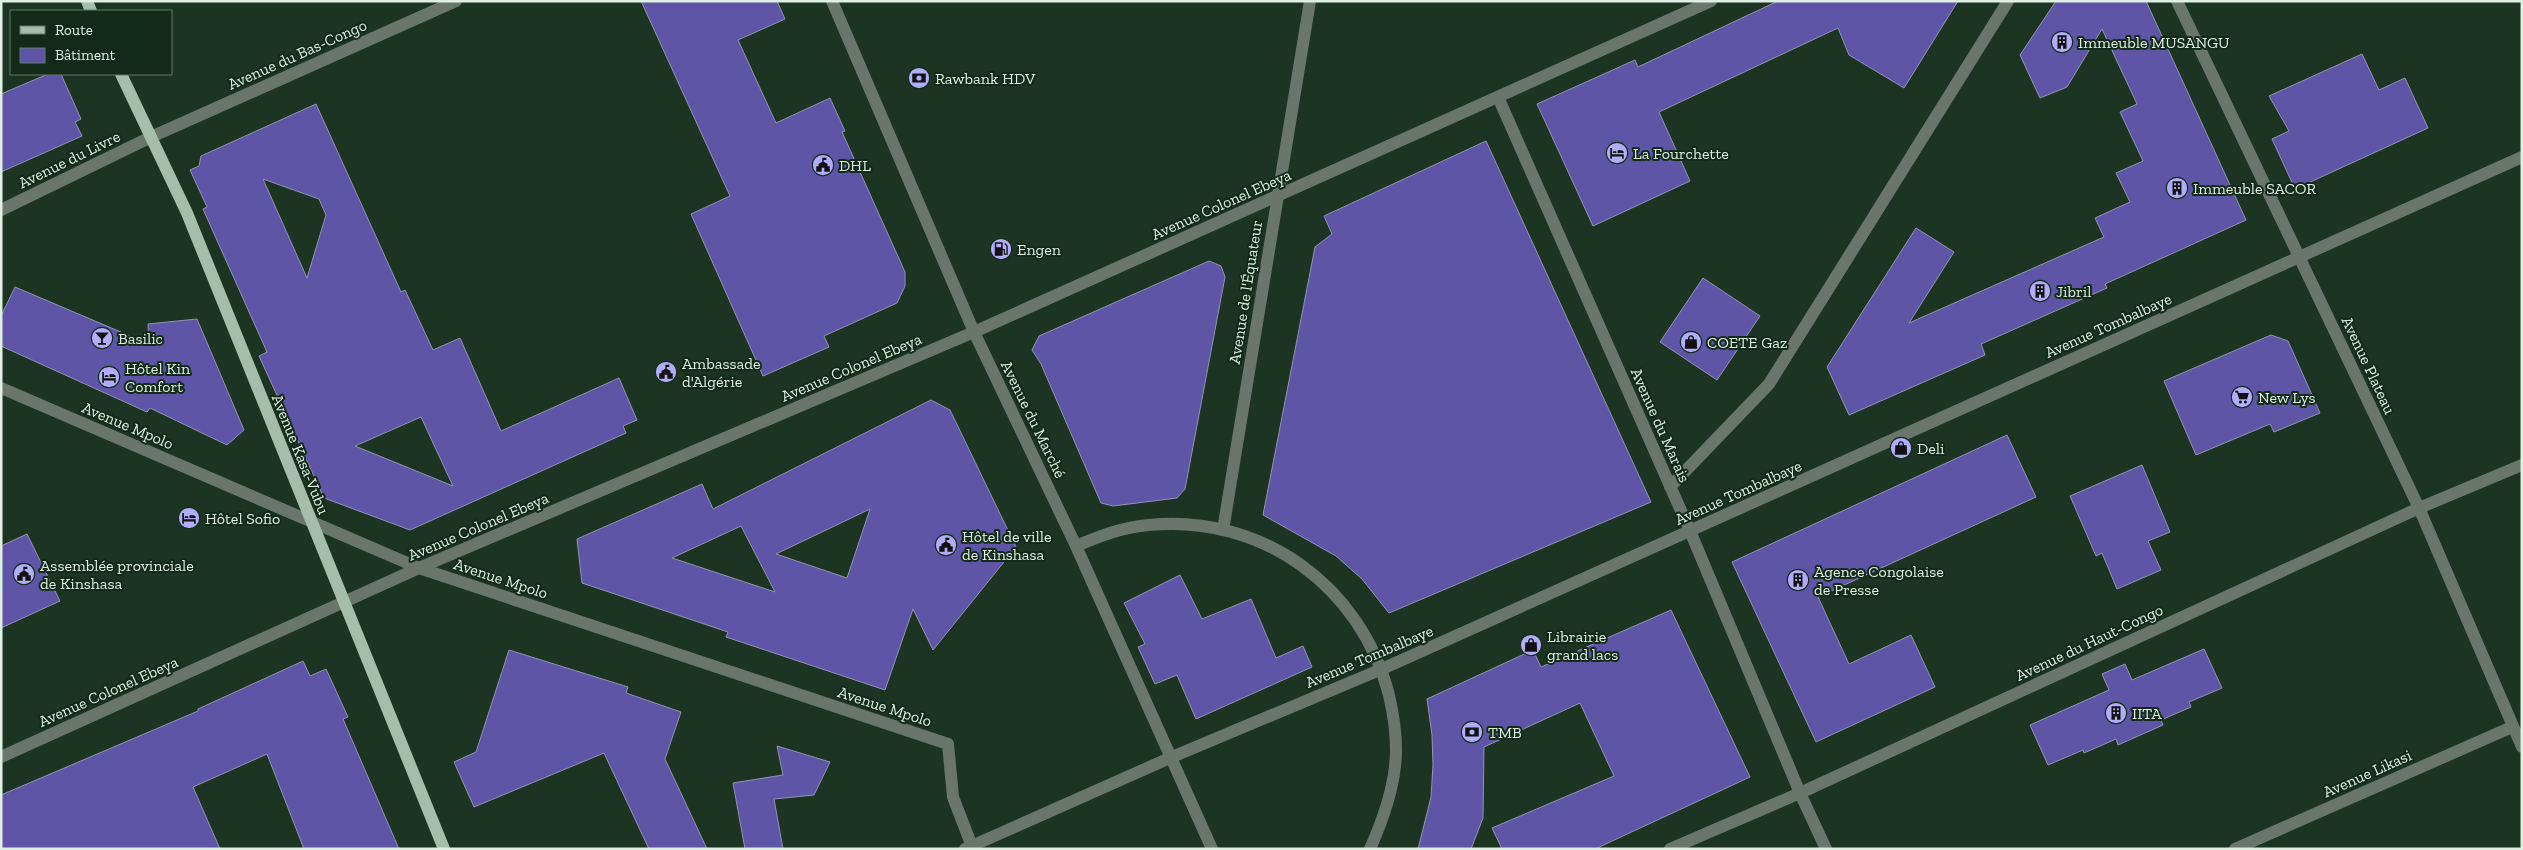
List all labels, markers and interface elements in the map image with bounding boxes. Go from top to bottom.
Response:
legend [10,10,172,75]
street label: Avenue du Bas-Congo [225,15,370,94]
text: Route [55,21,93,39]
building icon: Immeuble MUSANGU [2050,30,2074,54]
place label: Immeuble MUSANGU [2078,33,2230,52]
text: Bâtiment [55,46,116,64]
bank icon: Rawbank HDV [907,66,931,90]
place label: Rawbank HDV [935,69,1036,88]
street label: Avenue du Livre [15,127,123,192]
hotel icon: La Fourchette [1605,141,1629,165]
place label: La Fourchette [1633,144,1729,163]
public building icon: DHL [811,153,835,177]
place label: DHL [839,156,871,175]
street label: Avenue Colonel Ebeya [1148,165,1294,244]
building icon: Immeuble SACOR [2165,176,2189,200]
place label: Immeuble SACOR [2193,179,2316,198]
street label: Avenue de l'Équateur [1225,219,1266,365]
fuel station icon: Engen [989,237,1013,261]
place label: Engen [1017,240,1062,259]
building icon: Jibril [2028,279,2052,303]
place label: Jibril [2056,282,2092,301]
street label: Avenue Tombalbaye [2042,289,2175,362]
street label: Avenue Plateau [2338,313,2399,417]
bar icon: Basilic [90,326,114,350]
place label: Basilic [118,329,163,348]
street label: Avenue Colonel Ebeya [778,329,925,406]
shop icon: COETE Gaz [1679,330,1703,354]
place label: COETE Gaz [1707,333,1787,352]
place label: Ambassade d'Algérie [682,354,761,391]
street label: Avenue du Marché [997,358,1070,481]
place label: Hôtel Kin Comfort [125,359,191,396]
public building icon: Ambassade d'Algérie [654,360,678,384]
hotel icon: Hôtel Kin Comfort [97,365,121,389]
street label: Avenue du Marais [1627,365,1694,485]
supermarket icon: New Lys [2230,385,2254,409]
place label: New Lys [2258,388,2315,407]
street label: Avenue Kasa-Vubu [268,391,333,517]
street label: Avenue Mpolo [79,398,176,453]
shop icon: Deli [1889,436,1913,460]
place label: Deli [1917,439,1945,458]
street label: Avenue Tombalbaye [1672,456,1805,529]
street label: Avenue Colonel Ebeya [405,488,552,565]
hotel icon: Hôtel Sofio [177,506,201,530]
place label: Hôtel Sofio [205,509,280,528]
place label: Hôtel de ville de Kinshasa [962,527,1051,564]
public building icon: Hôtel de ville de Kinshasa [934,533,958,557]
street label: Avenue Mpolo [451,554,550,603]
place label: Assemblée provinciale de Kinshasa [40,556,194,593]
public building icon: Assemblée provinciale de Kinshasa [12,562,36,586]
place label: Agence Congolaise de Presse [1814,562,1944,599]
building icon: Agence Congolaise de Presse [1786,568,1810,592]
street label: Avenue du Haut-Congo [2012,600,2166,685]
street label: Avenue Tombalbaye [1302,621,1436,692]
place label: Librairie grand lacs [1547,627,1618,664]
shop icon: Librairie grand lacs [1519,633,1543,657]
street label: Avenue Colonel Ebeya [35,652,181,731]
street label: Avenue Mpolo [835,682,934,731]
building icon: IITA [2104,701,2128,725]
place label: IITA [2132,704,2162,723]
bank icon: TMB [1460,720,1484,744]
place label: TMB [1488,723,1522,742]
street label: Avenue Likasi [2320,745,2415,801]

